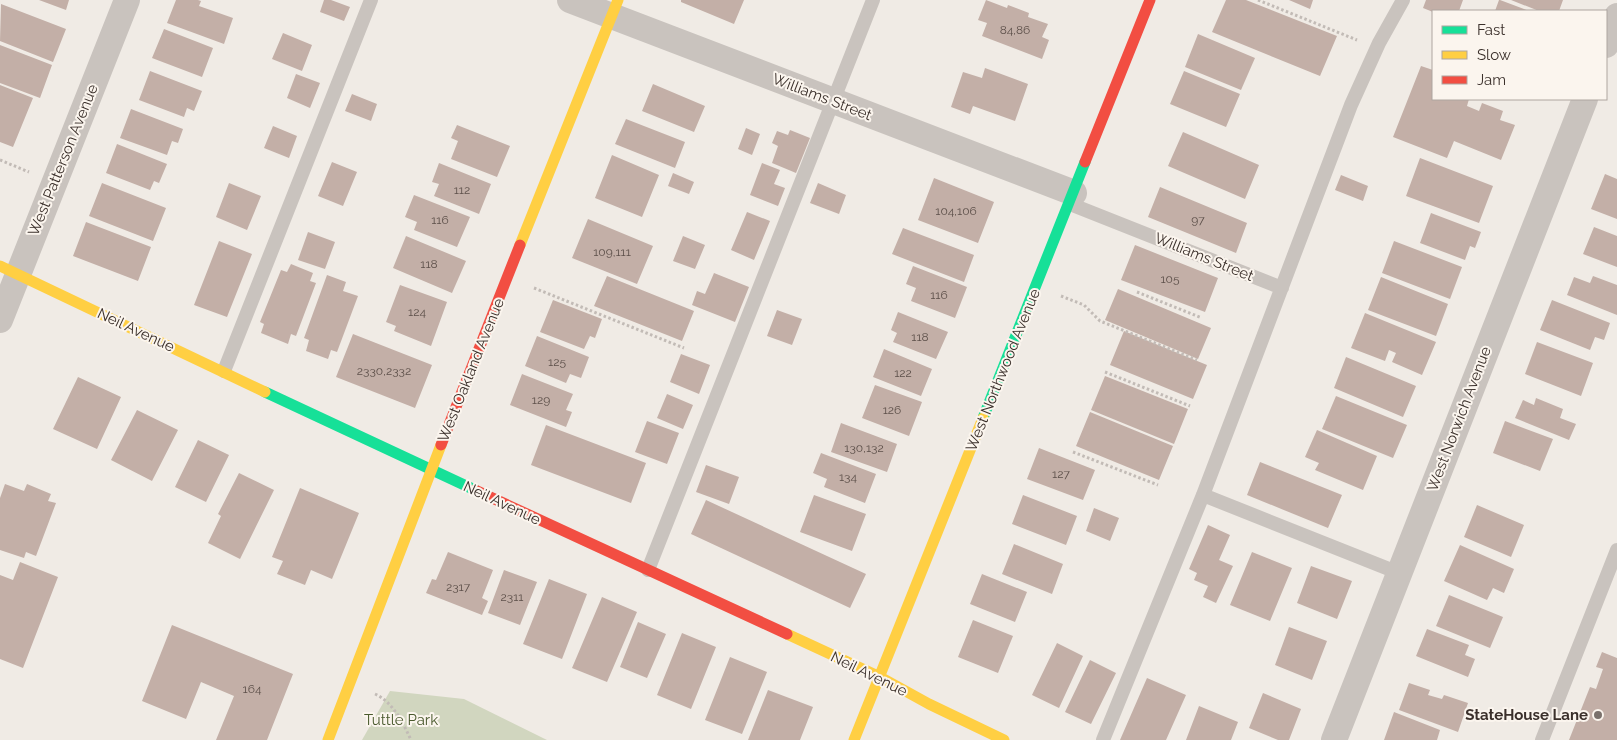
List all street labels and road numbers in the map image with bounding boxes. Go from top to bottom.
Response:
street label: Williams Street [770,70,874,124]
street label: West Patterson Avenue [24,81,102,238]
street label: Williams Street [1152,229,1256,285]
street label: West Northwood Avenue [962,286,1044,454]
street label: West Oakland Avenue [434,295,508,444]
street label: Neil Avenue [95,304,178,356]
street label: West Norwich Avenue [1423,344,1495,494]
street label: Neil Avenue [461,477,544,529]
street label: Neil Avenue [828,648,910,700]

